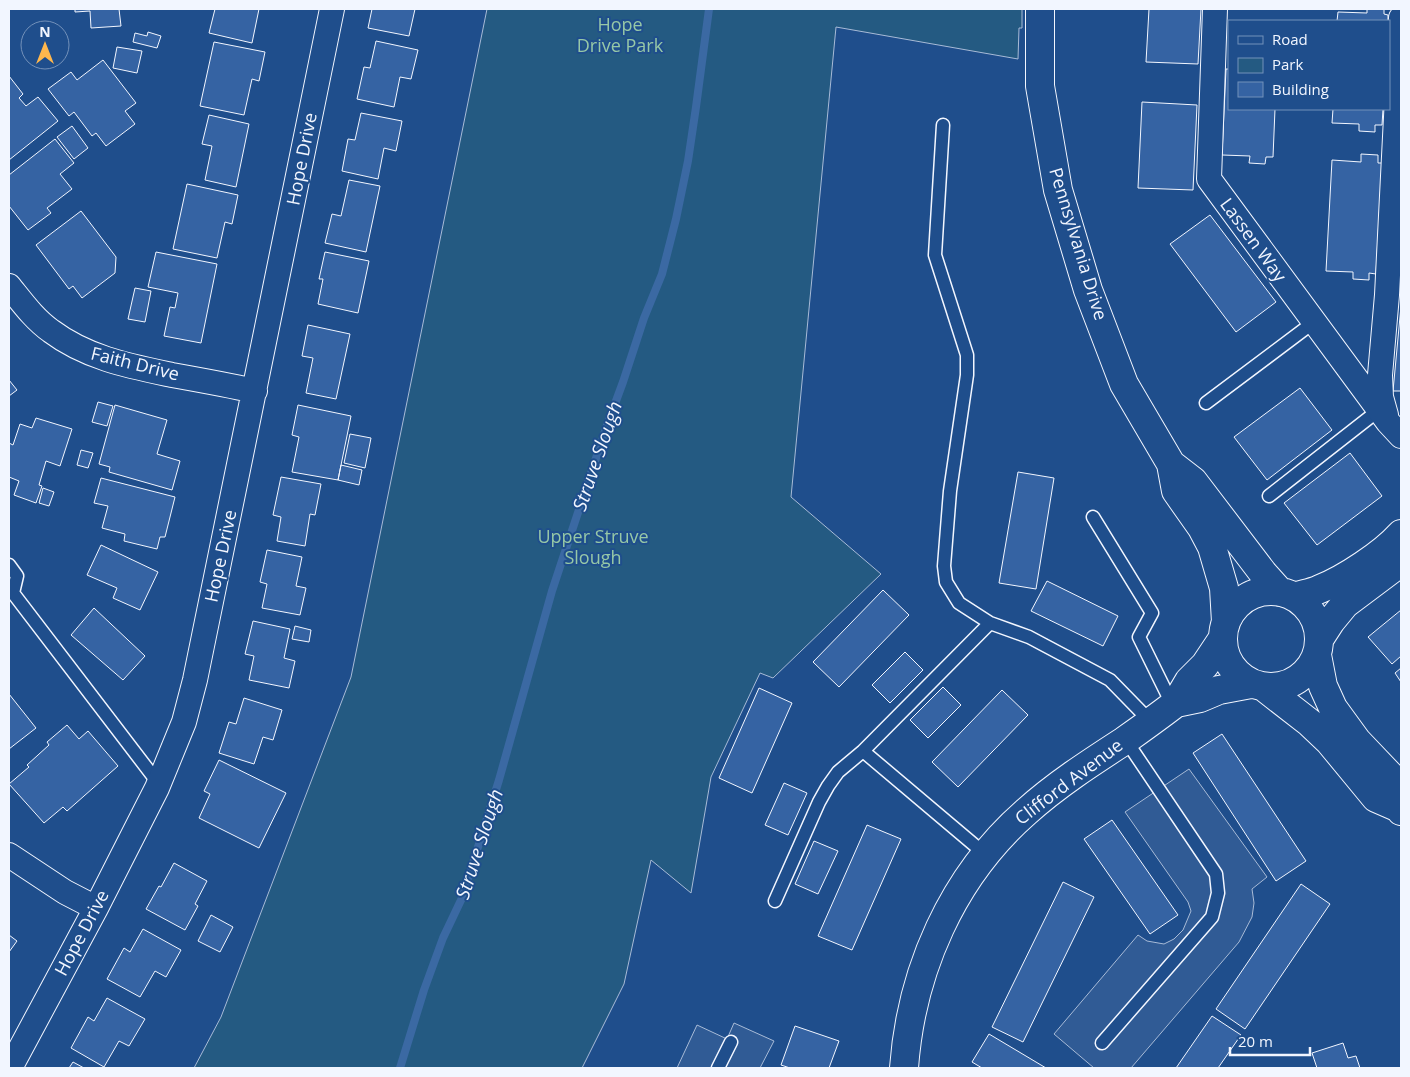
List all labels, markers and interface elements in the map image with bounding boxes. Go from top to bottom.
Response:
park label: Hope Drive Park [577,12,664,57]
north arrow [20,20,70,70]
legend [1228,20,1390,110]
text: N [39,22,51,41]
text: Road [1272,29,1308,49]
text: Park [1272,54,1303,74]
text: Building [1272,79,1329,99]
street label: Hope Drive [280,110,322,207]
street label: Pennsylvania Drive [1044,164,1114,323]
street label: Lassen Way [1215,193,1293,287]
street label: Faith Drive [89,340,182,386]
water label: Struve Slough [566,398,628,514]
street label: Hope Drive [199,507,242,604]
park label: Upper Struve Slough [537,524,649,569]
street label: Clifford Avenue [1010,733,1127,830]
water label: Struve Slough [449,786,509,902]
street label: Hope Drive [48,885,114,980]
scale bar [1230,1024,1310,1056]
text: 20 m [1238,1031,1273,1051]

